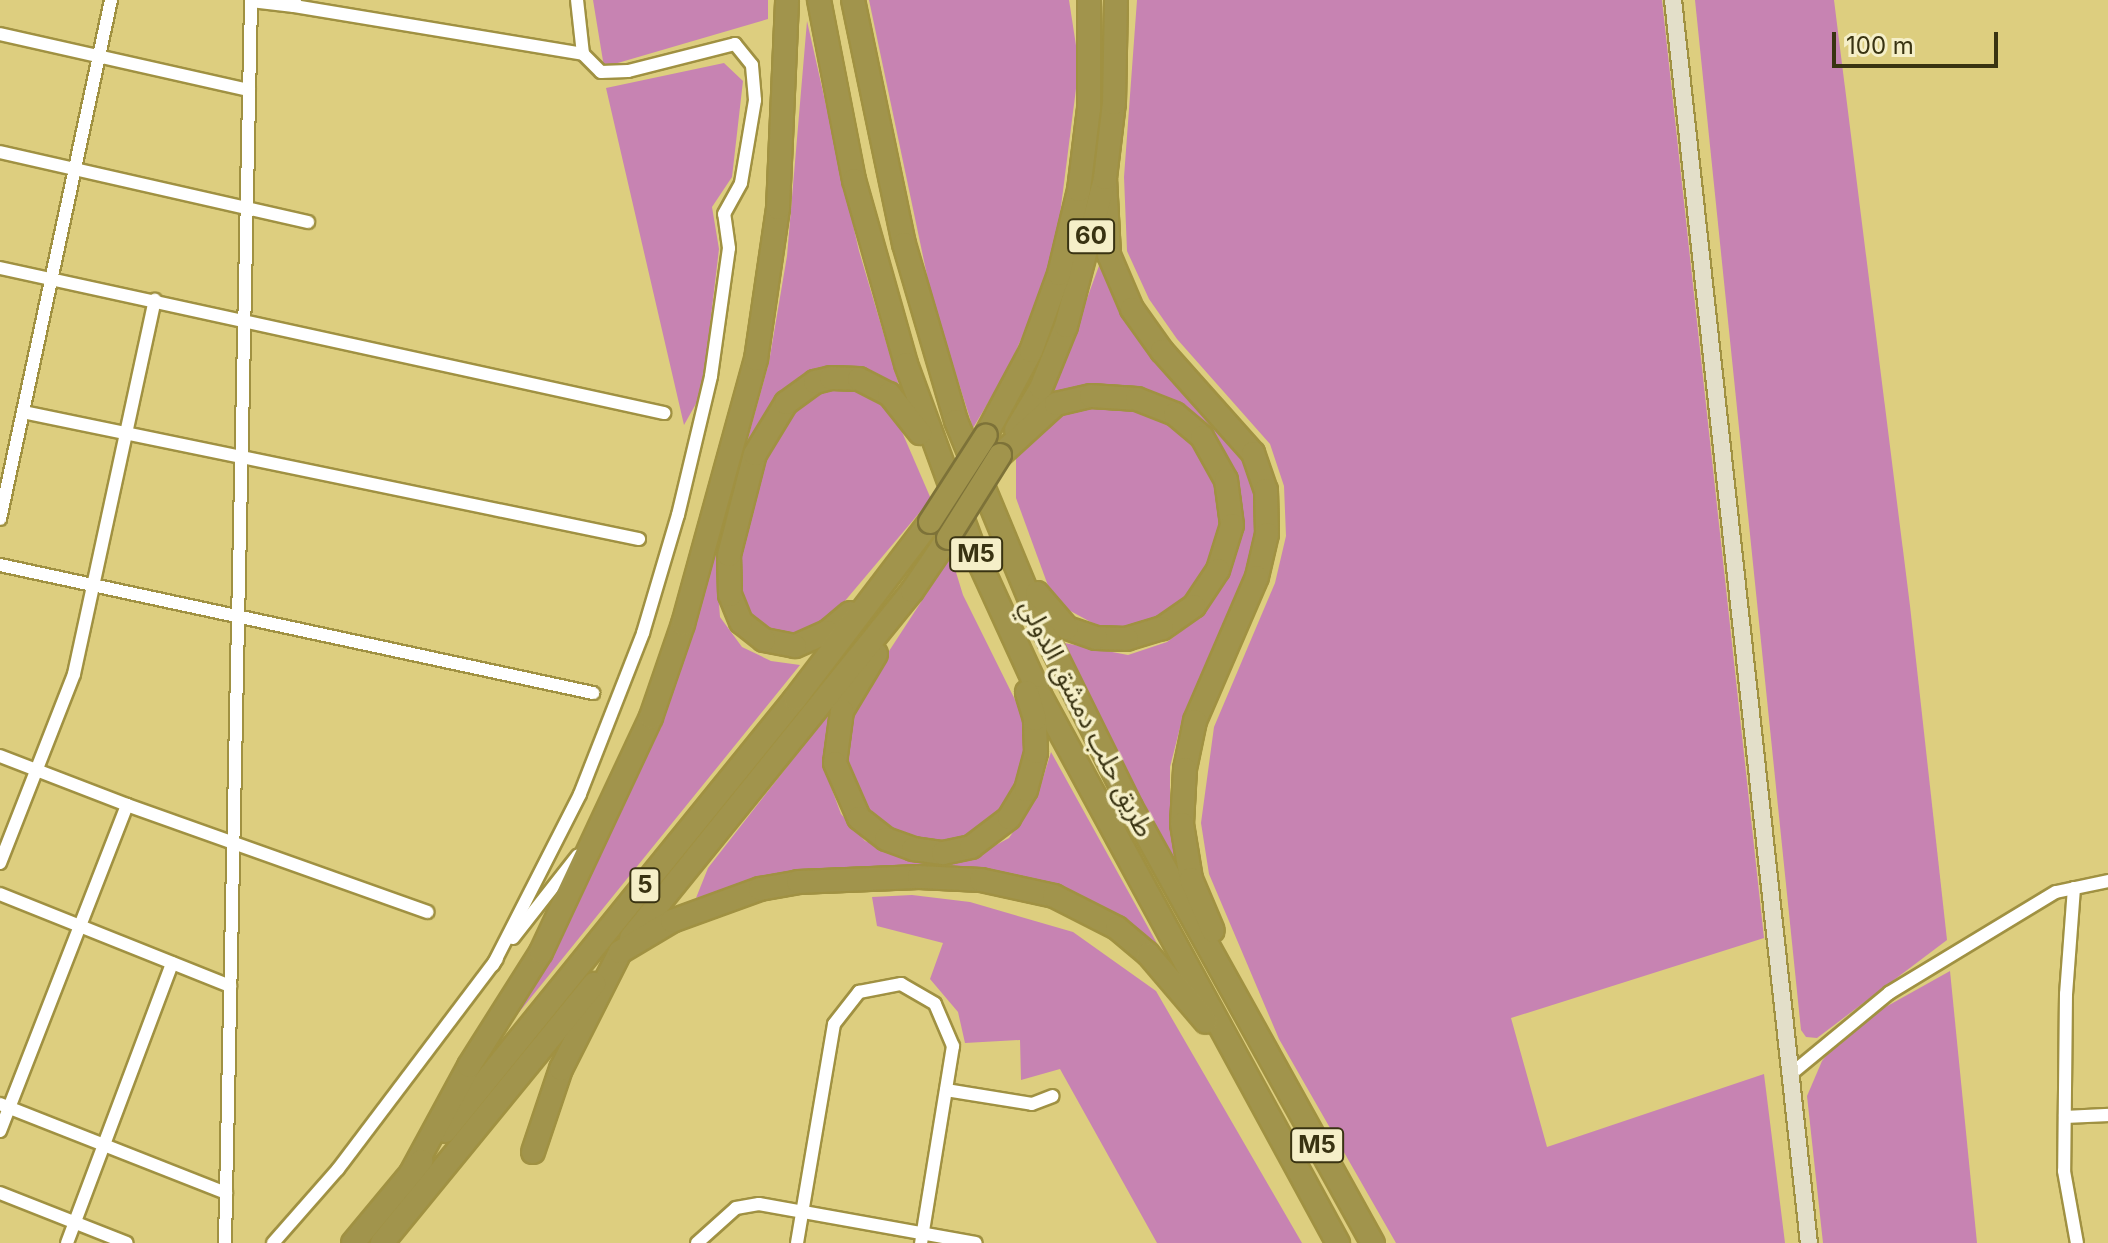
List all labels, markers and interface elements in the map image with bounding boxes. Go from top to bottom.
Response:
scale bar [1836,16,2002,66]
text: 100 m [1846,31,1914,60]
road number: 60 [1067,216,1115,256]
road number: M5 [948,534,1004,574]
street label: طريق حلب دمشق الدولي [1013,594,1161,842]
road number: 5 [629,865,661,905]
road number: M5 [1289,1125,1345,1165]

